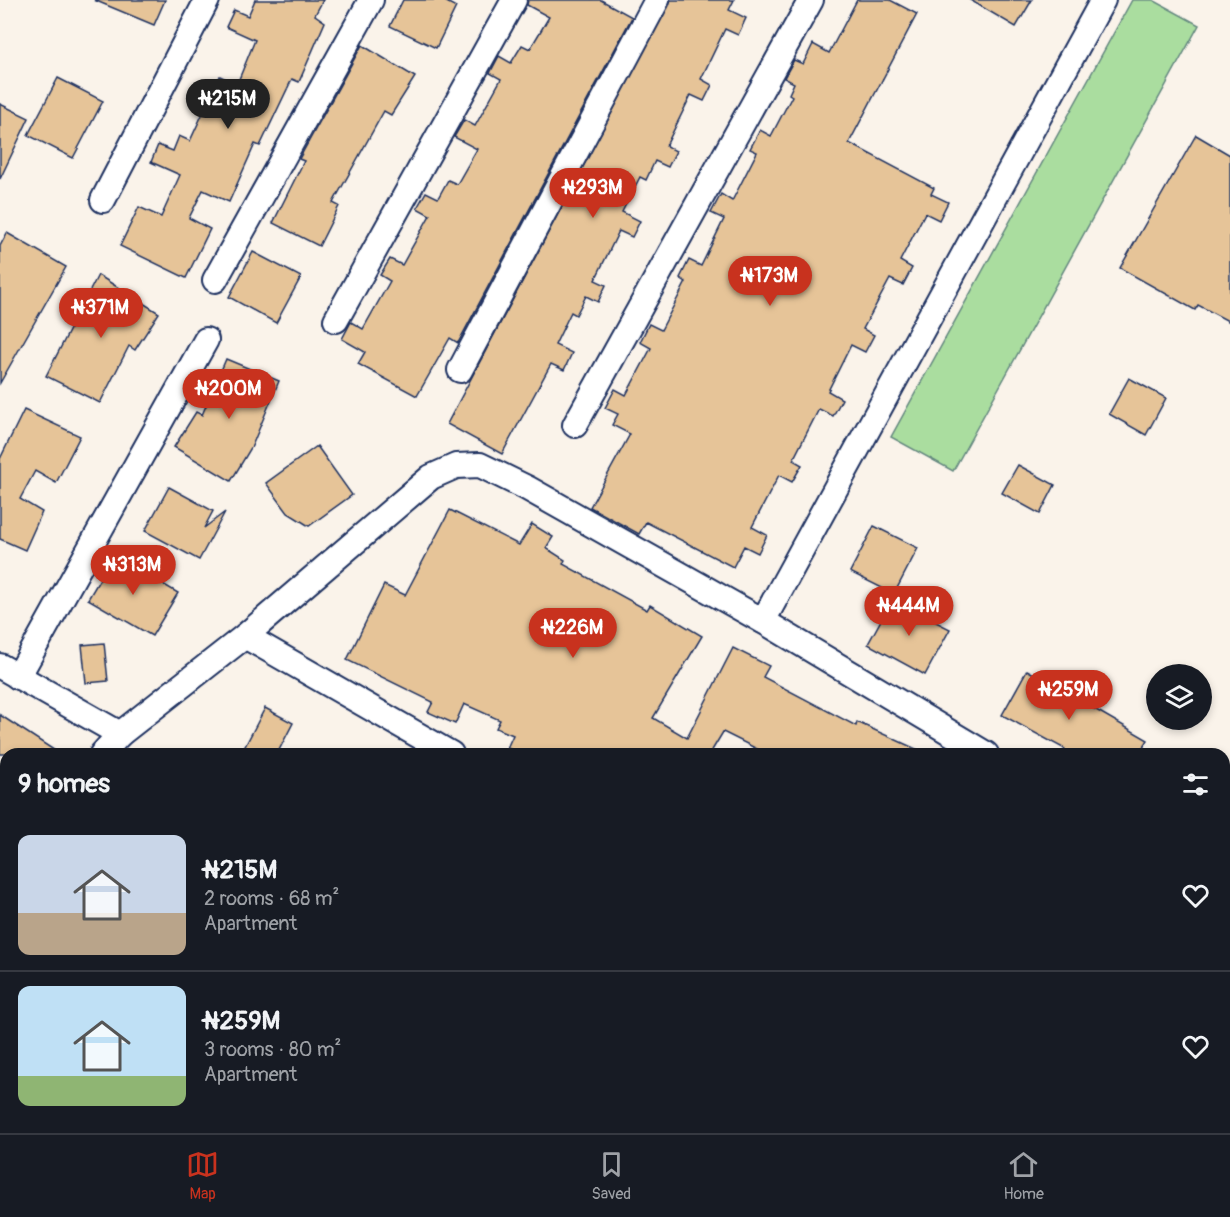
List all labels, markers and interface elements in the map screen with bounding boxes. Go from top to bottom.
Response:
pin: ₦215M [186,79,270,130]
text: ₦215M [200,86,256,111]
pin: ₦293M [551,168,635,219]
text: ₦293M [563,175,623,200]
pin: ₦173M [728,256,812,307]
text: ₦173M [742,263,798,288]
pin: ₦371M [59,288,143,339]
text: ₦371M [73,295,129,320]
pin: ₦200M [187,369,271,420]
text: ₦200M [197,376,261,401]
pin: ₦313M [91,545,175,596]
text: ₦313M [105,552,161,577]
pin: ₦444M [867,586,951,637]
text: ₦444M [878,593,940,618]
pin: ₦226M [531,608,615,659]
text: ₦226M [543,615,603,640]
map controls [1146,664,1212,730]
button: layers [1146,664,1212,730]
pin: ₦259M [1027,670,1111,721]
text: ₦259M [1040,677,1098,702]
text: 9 homes [18,768,110,800]
icon: filters [1179,768,1212,801]
text: ₦215M [204,854,277,886]
icon: home [66,859,138,931]
icon: heart [1179,879,1212,912]
text: 2 rooms · 68 m² [204,886,339,911]
text: Apartment [204,911,297,936]
text: ₦259M [204,1005,280,1037]
icon: home [66,1010,138,1082]
icon: heart [1179,1030,1212,1063]
text: 3 rooms · 80 m² [204,1037,341,1062]
text: Apartment [204,1062,297,1087]
tab: Map [186,1148,219,1204]
tab: Saved [591,1148,631,1204]
tab: Home [1003,1148,1044,1204]

